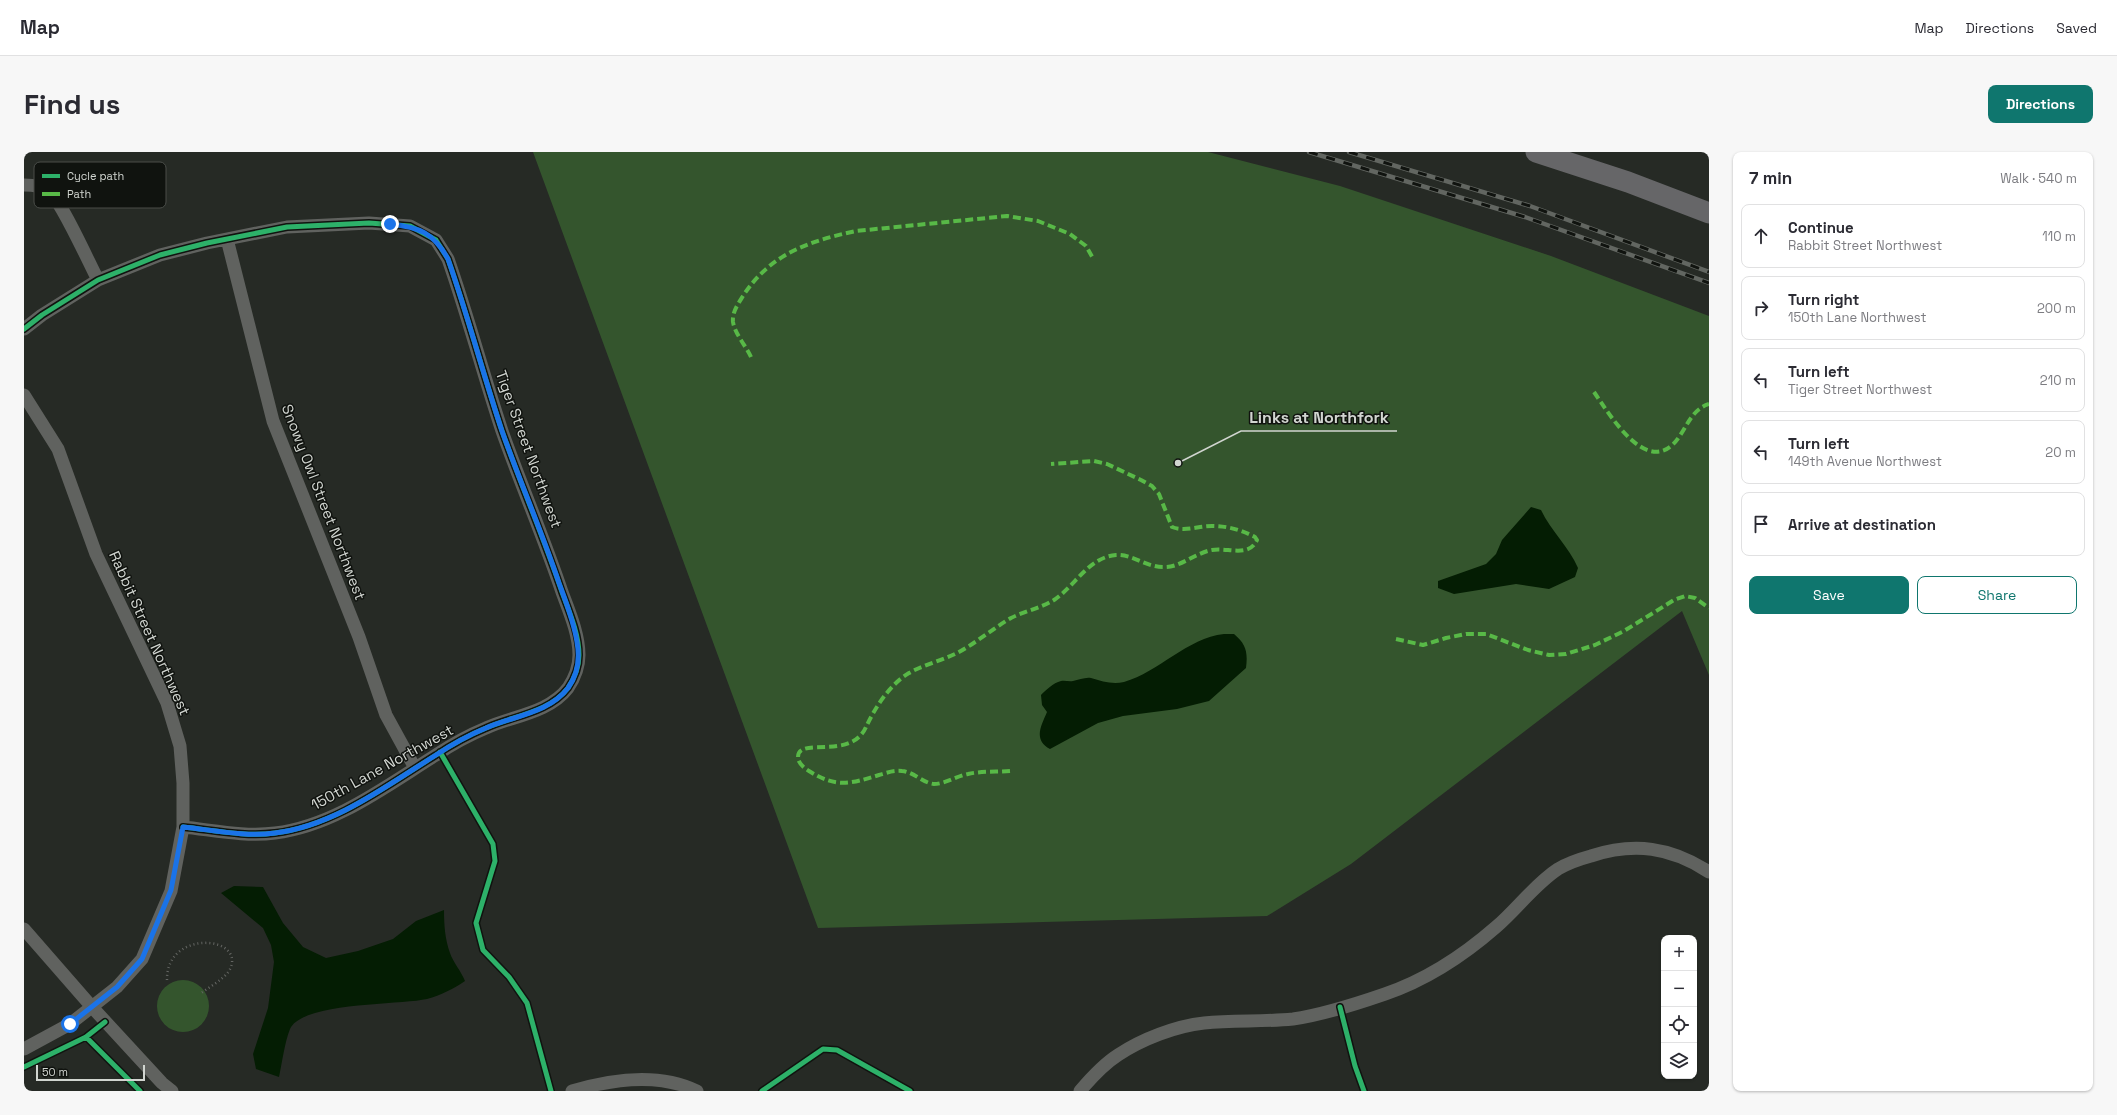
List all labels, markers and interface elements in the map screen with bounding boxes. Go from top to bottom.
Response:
text: Map [20,15,60,40]
text: Map [1914,19,1944,37]
text: Directions [1966,19,2034,37]
text: Saved [2056,19,2097,37]
button: Directions [1988,85,2093,123]
text: Find us [24,86,121,122]
legend [34,162,166,208]
text: 7 min [1749,167,1792,189]
text: Cycle path [67,169,124,183]
text: Walk · 540 m [2000,170,2077,187]
text: Path [67,187,91,201]
route end [381,215,399,233]
text: Continue [1788,218,1854,237]
icon: ahead [1750,225,1772,247]
text: 110 m [2042,228,2076,245]
text: Rabbit Street Northwest [1788,237,1942,254]
text: Turn right [1788,290,1859,309]
icon: right [1750,297,1772,319]
text: 200 m [2037,300,2076,317]
text: 150th Lane Northwest [1788,309,1927,326]
text: Turn left [1788,362,1850,381]
street label: Tiger Street Northwest [492,368,566,531]
icon: left [1750,369,1772,391]
text: 210 m [2040,372,2076,389]
text: Tiger Street Northwest [1788,381,1932,398]
street label: Snowy Owl Street Northwest [278,401,370,603]
callout: Links at Northfork [1241,403,1397,431]
text: Links at Northfork [1249,407,1389,428]
text: Turn left [1788,434,1850,453]
icon: left [1750,441,1772,463]
text: 20 m [2045,444,2076,461]
text: 149th Avenue Northwest [1788,453,1942,470]
icon: arrive [1750,513,1772,535]
text: Arrive at destination [1788,515,1936,534]
street label: Rabbit Street Northwest [105,548,195,718]
button: Save [1749,576,1909,614]
button: Share [1917,576,2077,614]
street label: 150th Lane Northwest [307,720,457,814]
map controls [1661,935,1697,1079]
button: + [1661,935,1697,971]
button: − [1661,971,1697,1007]
button: locate [1661,1007,1697,1043]
route start [61,1015,79,1033]
button: layers [1661,1043,1697,1079]
scale bar [36,1063,145,1082]
text: 50 m [42,1065,68,1079]

